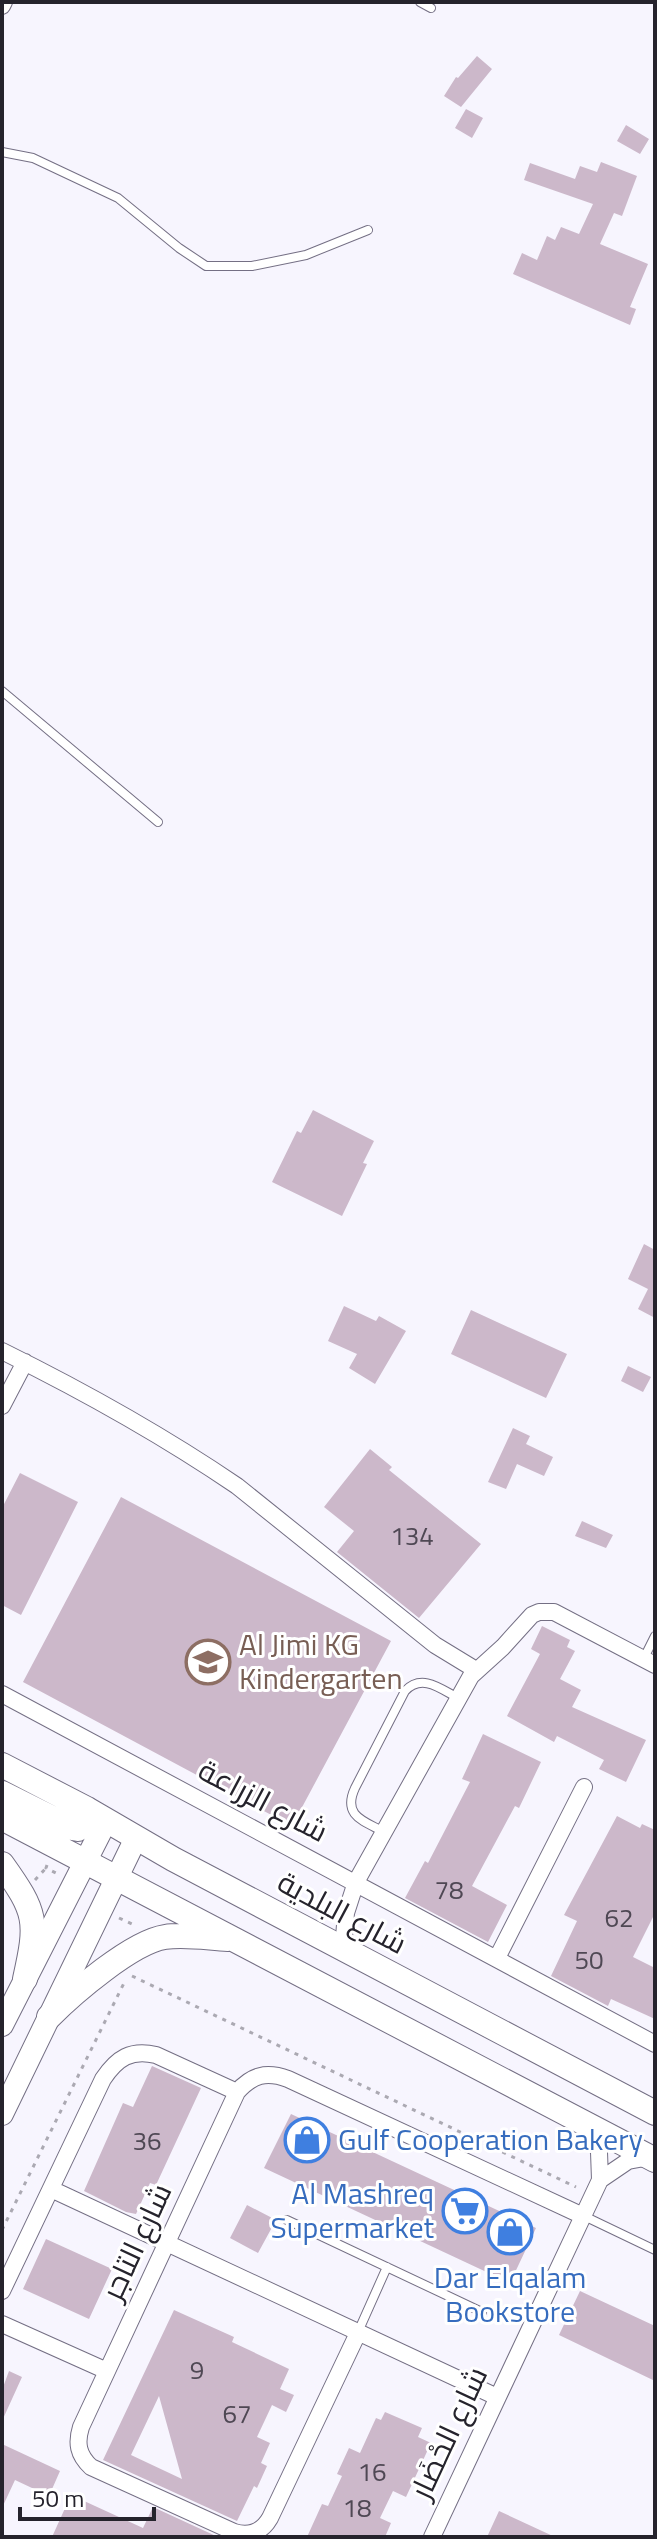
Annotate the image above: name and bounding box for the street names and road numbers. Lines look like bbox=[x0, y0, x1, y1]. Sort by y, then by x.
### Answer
street label: شارع الزراعة bbox=[190, 1747, 337, 1854]
street label: شارع البلدية bbox=[270, 1859, 415, 1965]
street label: شارع التاجر bbox=[88, 2176, 183, 2309]
street label: شارع الحْضَار bbox=[397, 2359, 499, 2508]

